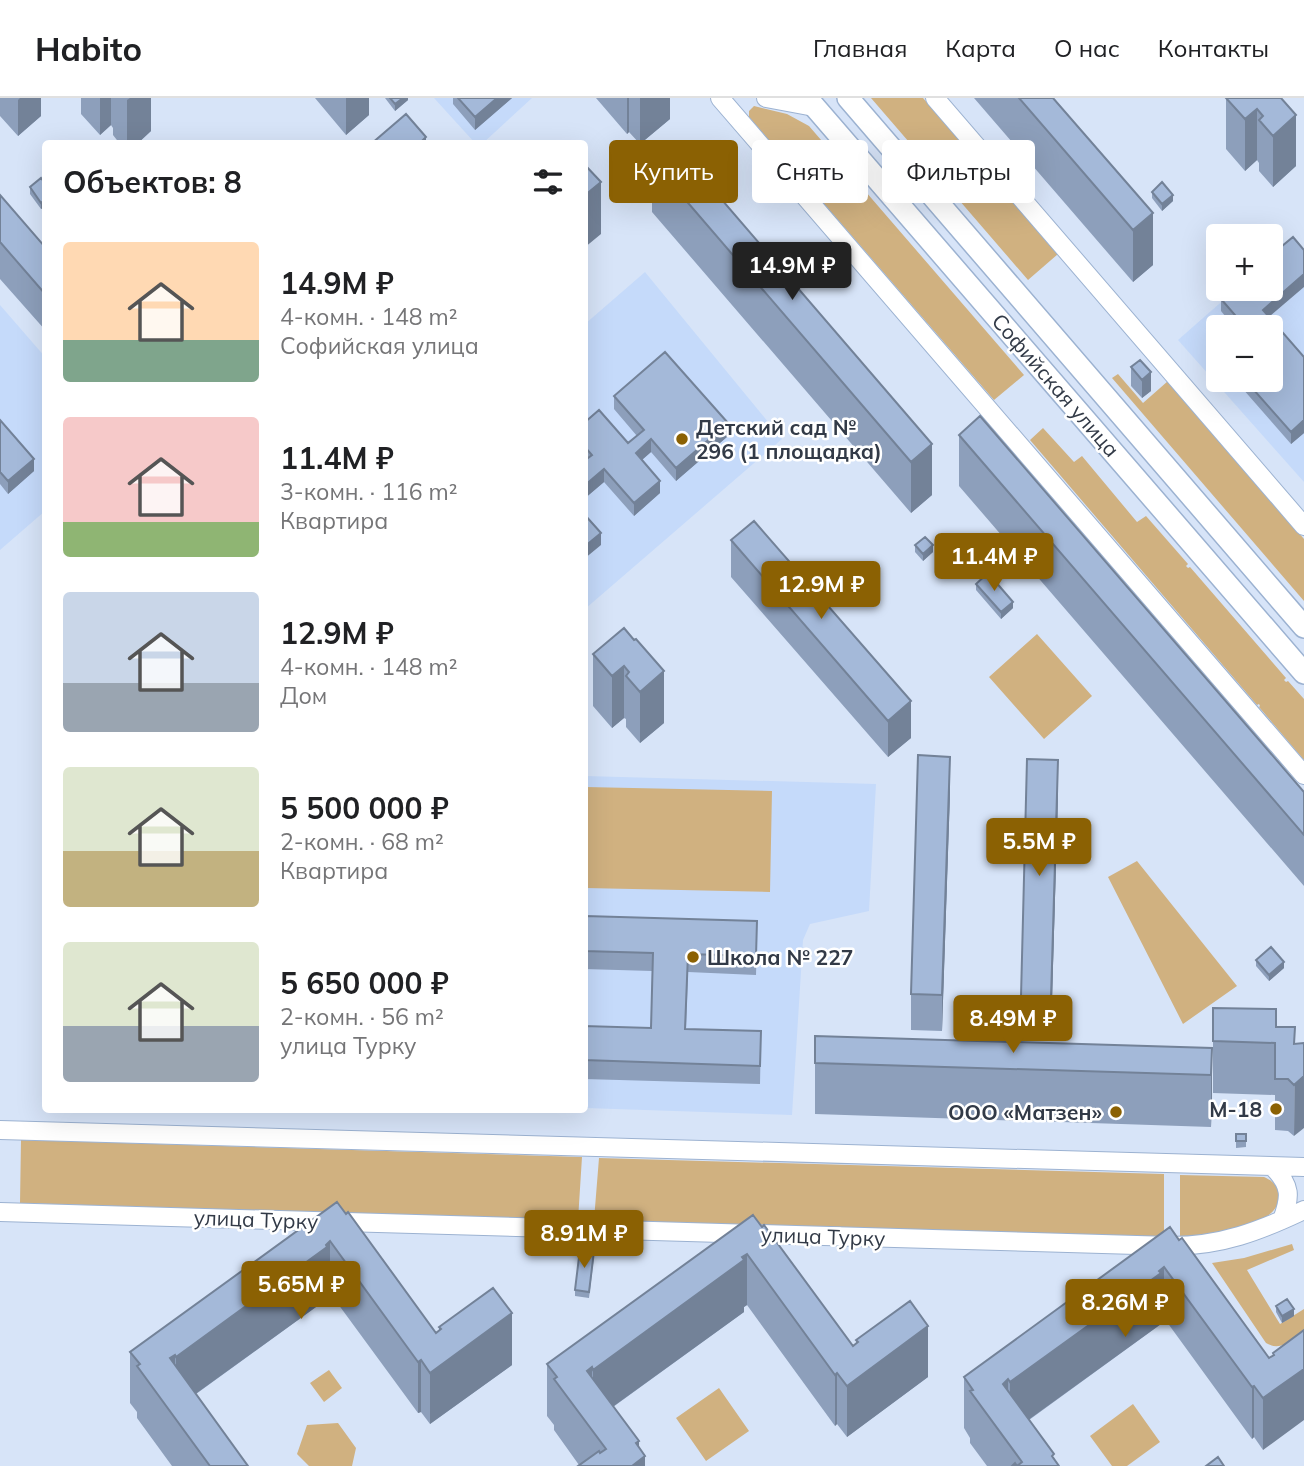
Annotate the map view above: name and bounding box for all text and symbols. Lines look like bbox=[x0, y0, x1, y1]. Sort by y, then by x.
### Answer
text: Habito bbox=[35, 28, 142, 69]
text: Главная bbox=[813, 33, 907, 63]
text: Карта bbox=[945, 33, 1016, 63]
text: О нас bbox=[1054, 33, 1120, 63]
text: Контакты bbox=[1158, 33, 1269, 63]
chip: Купить bbox=[609, 140, 738, 203]
chip: Снять bbox=[752, 140, 868, 203]
chip: Фильтры bbox=[882, 140, 1035, 203]
text: Объектов: 8 bbox=[63, 163, 242, 201]
icon: filters bbox=[529, 163, 567, 201]
map controls bbox=[1206, 224, 1283, 392]
button: + bbox=[1206, 224, 1283, 301]
pin: 14.9M ₽ bbox=[727, 242, 857, 302]
text: 14.9M ₽ bbox=[748, 250, 836, 279]
text: 14.9M ₽ bbox=[280, 264, 394, 302]
icon: home bbox=[119, 270, 203, 354]
text: 4-комн. · 148 m² bbox=[280, 302, 458, 331]
street label: Софийская улица bbox=[987, 308, 1125, 462]
button: − bbox=[1206, 315, 1283, 392]
text: Софийская улица bbox=[280, 331, 479, 360]
place label: Детский сад № 296 (1 площадка) bbox=[696, 414, 882, 464]
marker: Детский сад № 296 (1 площадка) bbox=[674, 431, 690, 447]
text: 11.4M ₽ bbox=[280, 439, 394, 477]
icon: home bbox=[119, 445, 203, 529]
text: 3-комн. · 116 m² bbox=[280, 477, 458, 506]
text: Квартира bbox=[280, 506, 388, 535]
pin: 11.4M ₽ bbox=[929, 533, 1059, 593]
text: 11.4M ₽ bbox=[950, 541, 1038, 570]
pin: 12.9M ₽ bbox=[756, 561, 886, 621]
text: 12.9M ₽ bbox=[777, 569, 865, 598]
text: 12.9M ₽ bbox=[280, 614, 394, 652]
icon: home bbox=[119, 620, 203, 704]
text: 4-комн. · 148 m² bbox=[280, 652, 458, 681]
text: Дом bbox=[280, 681, 327, 710]
text: 5 500 000 ₽ bbox=[280, 789, 449, 827]
icon: home bbox=[119, 795, 203, 879]
pin: 5.5M ₽ bbox=[982, 818, 1096, 878]
text: 5.5M ₽ bbox=[1002, 826, 1076, 855]
text: 2-комн. · 68 m² bbox=[280, 827, 444, 856]
text: Квартира bbox=[280, 856, 388, 885]
place label: Школа № 227 bbox=[707, 944, 853, 970]
marker: Школа № 227 bbox=[685, 949, 701, 965]
text: 5 650 000 ₽ bbox=[280, 964, 449, 1002]
icon: home bbox=[119, 970, 203, 1054]
pin: 8.49M ₽ bbox=[948, 996, 1078, 1055]
text: 2-комн. · 56 m² bbox=[280, 1002, 444, 1031]
text: 8.49M ₽ bbox=[969, 1003, 1057, 1032]
text: улица Турку bbox=[280, 1031, 417, 1060]
place label: M-18 bbox=[1209, 1096, 1262, 1122]
place label: ООО «Матзен» bbox=[948, 1099, 1102, 1125]
marker: M-18 bbox=[1268, 1101, 1284, 1117]
marker: ООО «Матзен» bbox=[1108, 1104, 1124, 1120]
street label: улица Турку bbox=[193, 1204, 319, 1234]
pin: 8.91M ₽ bbox=[519, 1210, 649, 1270]
text: 8.91M ₽ bbox=[540, 1218, 628, 1247]
street label: улица Турку bbox=[760, 1221, 886, 1251]
pin: 5.65M ₽ bbox=[236, 1262, 366, 1321]
text: 5.65M ₽ bbox=[257, 1269, 345, 1298]
pin: 8.26M ₽ bbox=[1060, 1280, 1190, 1339]
text: 8.26M ₽ bbox=[1081, 1287, 1169, 1316]

